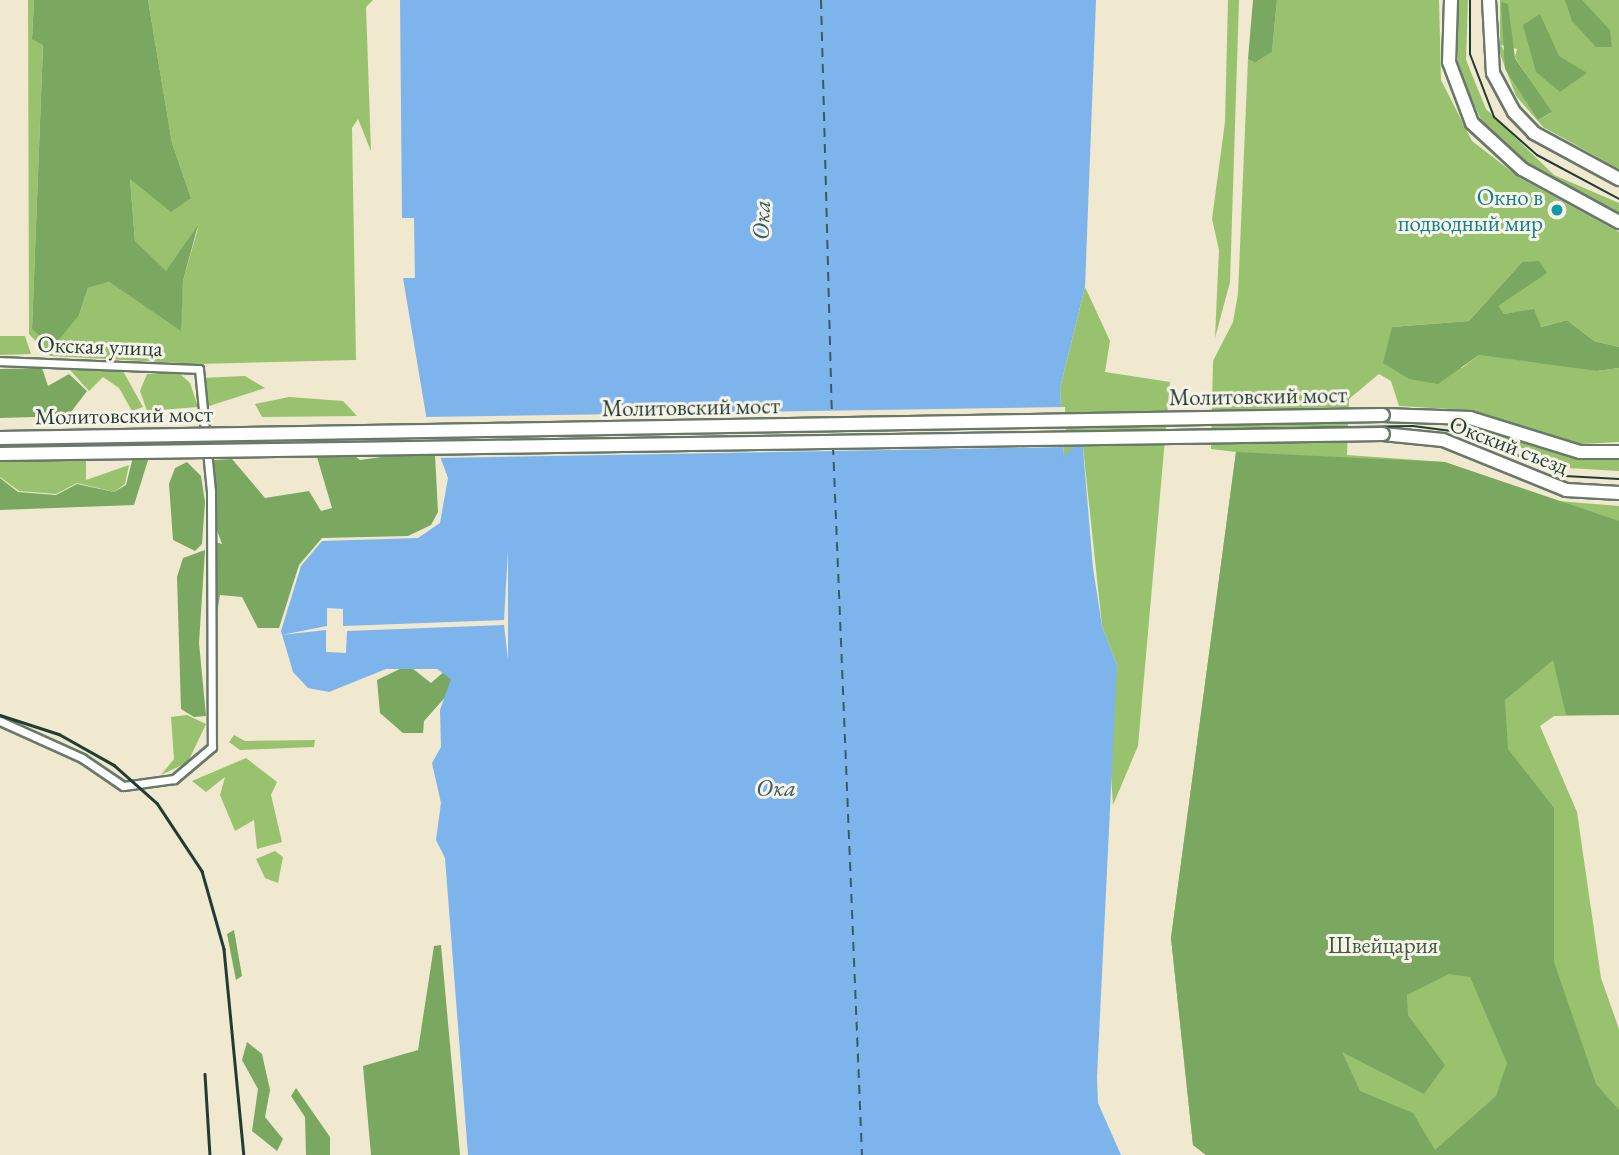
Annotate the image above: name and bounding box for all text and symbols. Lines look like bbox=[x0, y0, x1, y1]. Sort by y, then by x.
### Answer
place label: Окно в подводный мир bbox=[1398, 183, 1543, 237]
water label: Ока bbox=[746, 200, 776, 240]
marker: Окно в подводный мир bbox=[1549, 202, 1565, 218]
street label: Окская улица bbox=[37, 330, 163, 362]
street label: Молитовский мост bbox=[1169, 381, 1347, 411]
street label: Молитовский мост bbox=[602, 392, 780, 422]
street label: Молитовский мост bbox=[35, 400, 213, 430]
street label: Окский съезд bbox=[1446, 410, 1572, 480]
water label: Ока bbox=[756, 774, 796, 802]
park label: Швейцария bbox=[1328, 931, 1438, 959]

